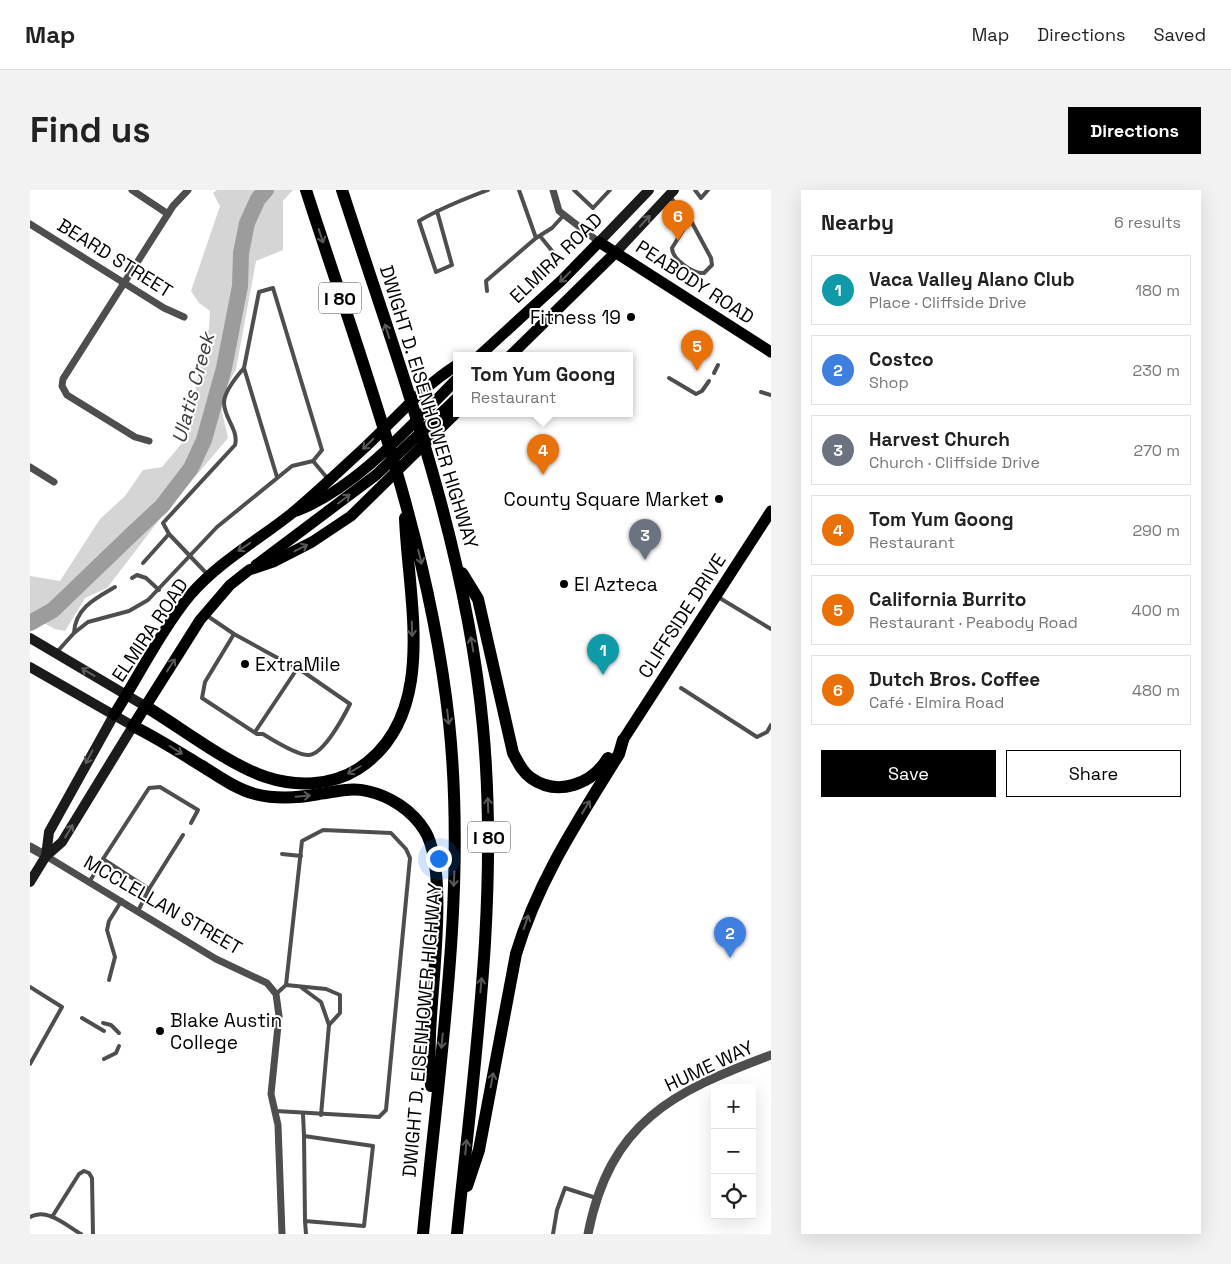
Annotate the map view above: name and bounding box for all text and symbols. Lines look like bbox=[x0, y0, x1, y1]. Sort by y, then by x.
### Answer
text: Map bbox=[25, 19, 75, 50]
text: Map bbox=[972, 23, 1009, 46]
text: Directions bbox=[1037, 23, 1126, 46]
text: Saved bbox=[1154, 23, 1206, 46]
button: Directions bbox=[1068, 107, 1201, 154]
text: Find us bbox=[30, 108, 151, 152]
pin: 6 bbox=[662, 200, 694, 241]
street label: ELMIRA ROAD bbox=[504, 207, 608, 309]
text: Nearby bbox=[821, 209, 894, 236]
text: 6 results bbox=[1114, 212, 1181, 233]
street label: BEARD STREET bbox=[53, 213, 177, 303]
one-way arrow bbox=[639, 214, 651, 227]
one-way arrow bbox=[317, 228, 326, 244]
street label: PEABODY ROAD bbox=[631, 234, 759, 330]
street label: DWIGHT D. EISENHOWER HIGHWAY bbox=[374, 262, 484, 552]
text: Vaca Valley Alano Club bbox=[869, 267, 1075, 292]
one-way arrow bbox=[559, 271, 571, 283]
text: 1 bbox=[834, 280, 842, 301]
text: 180 m bbox=[1135, 280, 1180, 301]
road number: I 80 bbox=[319, 282, 361, 314]
text: Place · Cliffside Drive bbox=[869, 292, 1027, 313]
place label: Fitness 19 bbox=[530, 305, 621, 330]
marker: Fitness 19 bbox=[625, 311, 637, 323]
one-way arrow bbox=[382, 324, 392, 340]
water label: Ulatis Creek bbox=[166, 328, 221, 446]
pin: 5 bbox=[681, 330, 713, 371]
text: Costco bbox=[869, 347, 934, 372]
popup bbox=[453, 352, 633, 417]
text: 2 bbox=[833, 360, 843, 381]
text: 230 m bbox=[1133, 360, 1180, 381]
text: Tom Yum Goong bbox=[471, 362, 615, 387]
text: Shop bbox=[869, 372, 909, 393]
text: Restaurant bbox=[471, 387, 556, 408]
text: Harvest Church bbox=[869, 427, 1010, 452]
pin: 4 bbox=[527, 434, 559, 475]
one-way arrow bbox=[362, 438, 375, 450]
text: 3 bbox=[833, 440, 843, 461]
text: 270 m bbox=[1133, 440, 1180, 461]
text: Church · Cliffside Drive bbox=[869, 452, 1040, 473]
place label: County Square Market bbox=[504, 487, 709, 512]
marker: County Square Market bbox=[713, 493, 725, 505]
one-way arrow bbox=[337, 494, 350, 505]
text: Tom Yum Goong bbox=[869, 507, 1014, 532]
pin: 3 bbox=[629, 519, 661, 560]
text: 4 bbox=[833, 520, 843, 541]
text: 290 m bbox=[1132, 520, 1180, 541]
text: Restaurant bbox=[869, 532, 955, 553]
one-way arrow bbox=[237, 543, 251, 553]
one-way arrow bbox=[293, 543, 308, 553]
one-way arrow bbox=[416, 549, 425, 565]
street label: CLIFFSIDE DRIVE bbox=[632, 549, 732, 683]
place label: El Azteca bbox=[574, 572, 658, 597]
street label: ELMIRA ROAD bbox=[106, 573, 194, 687]
marker: El Azteca bbox=[558, 578, 570, 590]
text: California Burrito bbox=[869, 587, 1026, 612]
text: 5 bbox=[833, 600, 843, 621]
text: 400 m bbox=[1132, 600, 1180, 621]
text: Restaurant · Peabody Road bbox=[869, 612, 1078, 633]
one-way arrow bbox=[408, 621, 417, 637]
pin: 1 bbox=[587, 634, 619, 675]
one-way arrow bbox=[467, 636, 477, 652]
place label: ExtraMile bbox=[255, 652, 340, 677]
one-way arrow bbox=[167, 658, 177, 672]
marker: ExtraMile bbox=[239, 658, 251, 670]
one-way arrow bbox=[82, 667, 96, 677]
text: Dutch Bros. Coffee bbox=[869, 667, 1040, 692]
text: 6 bbox=[833, 680, 843, 701]
text: 480 m bbox=[1132, 680, 1180, 701]
text: Café · Elmira Road bbox=[869, 692, 1004, 713]
one-way arrow bbox=[443, 709, 453, 725]
one-way arrow bbox=[168, 745, 182, 755]
one-way arrow bbox=[84, 750, 94, 765]
button: Save bbox=[821, 750, 996, 797]
button: Share bbox=[1006, 750, 1181, 797]
one-way arrow bbox=[348, 766, 362, 776]
one-way arrow bbox=[294, 791, 310, 801]
one-way arrow bbox=[483, 797, 493, 814]
one-way arrow bbox=[581, 801, 591, 815]
road number: I 80 bbox=[468, 822, 510, 852]
one-way arrow bbox=[65, 824, 75, 838]
your location bbox=[426, 846, 452, 872]
street label: MCCLELLAN STREET bbox=[79, 849, 247, 961]
one-way arrow bbox=[449, 871, 459, 887]
street label: DWIGHT D. EISENHOWER HIGHWAY bbox=[397, 881, 447, 1178]
one-way arrow bbox=[522, 915, 531, 930]
pin: 2 bbox=[714, 917, 746, 958]
one-way arrow bbox=[477, 977, 486, 993]
place label: Blake Austin College bbox=[170, 1008, 282, 1055]
marker: Blake Austin College bbox=[154, 1025, 166, 1037]
one-way arrow bbox=[437, 1033, 447, 1049]
street label: HUME WAY bbox=[661, 1034, 758, 1097]
one-way arrow bbox=[487, 1073, 497, 1089]
map controls bbox=[711, 1084, 756, 1219]
button: + bbox=[711, 1084, 756, 1129]
button: − bbox=[711, 1129, 756, 1174]
one-way arrow bbox=[461, 1139, 470, 1155]
button: locate bbox=[711, 1174, 756, 1219]

